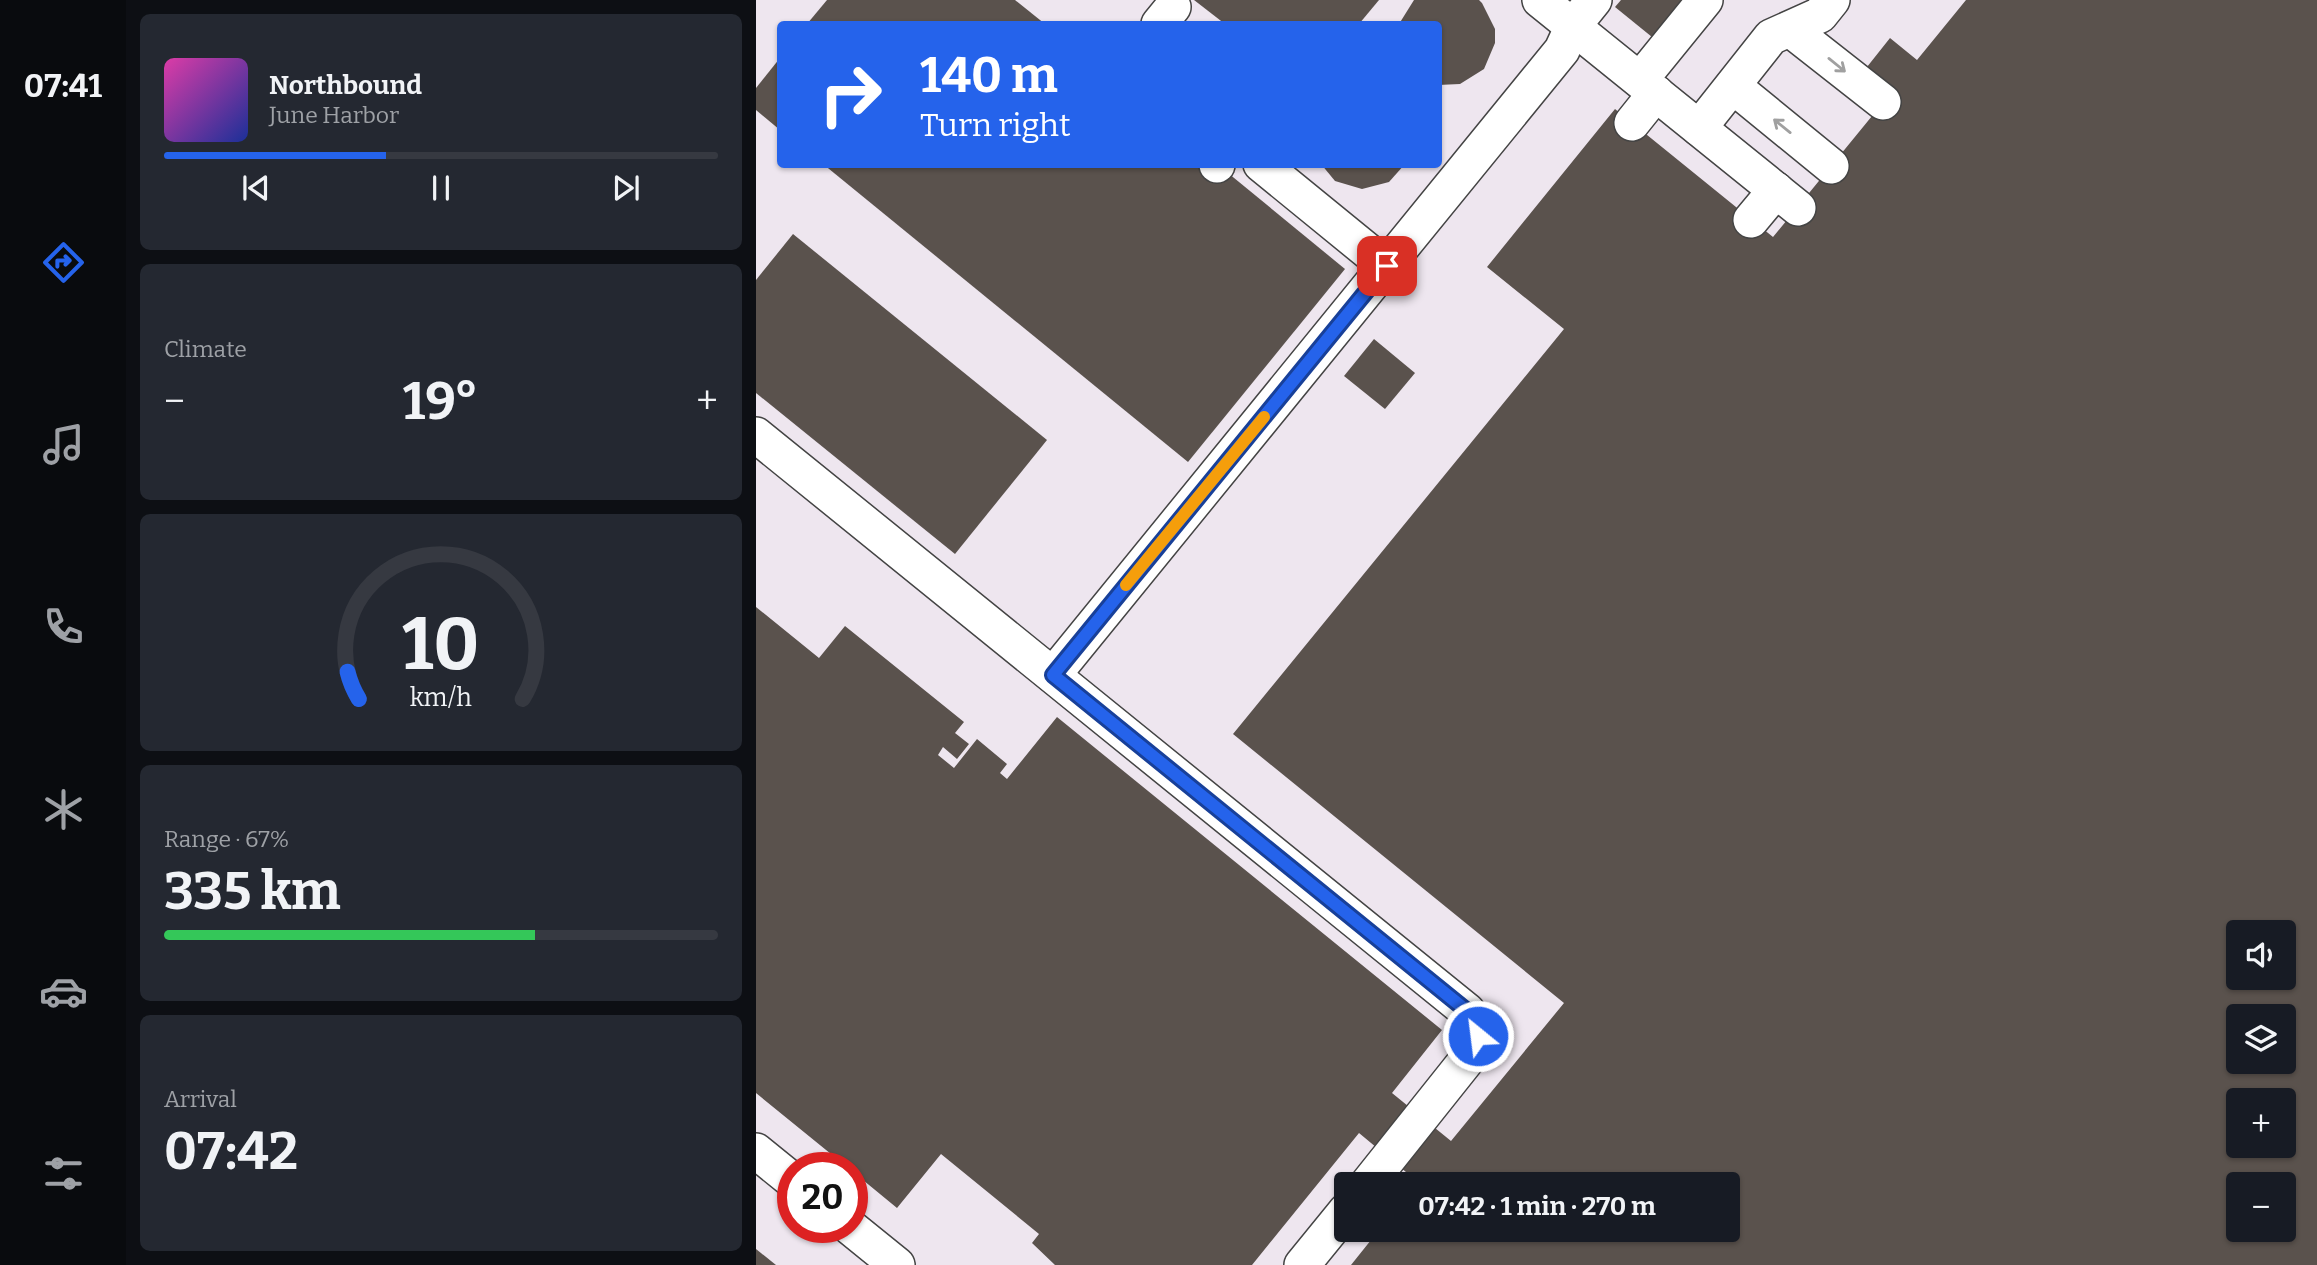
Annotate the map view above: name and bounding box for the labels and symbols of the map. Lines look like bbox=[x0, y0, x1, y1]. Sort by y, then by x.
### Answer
one-way arrow bbox=[1827, 58, 1845, 73]
one-way arrow bbox=[1774, 118, 1792, 134]
pin bbox=[1357, 236, 1417, 296]
position arrow bbox=[1441, 999, 1515, 1073]
speed limit sign: 20 bbox=[777, 1152, 868, 1243]

